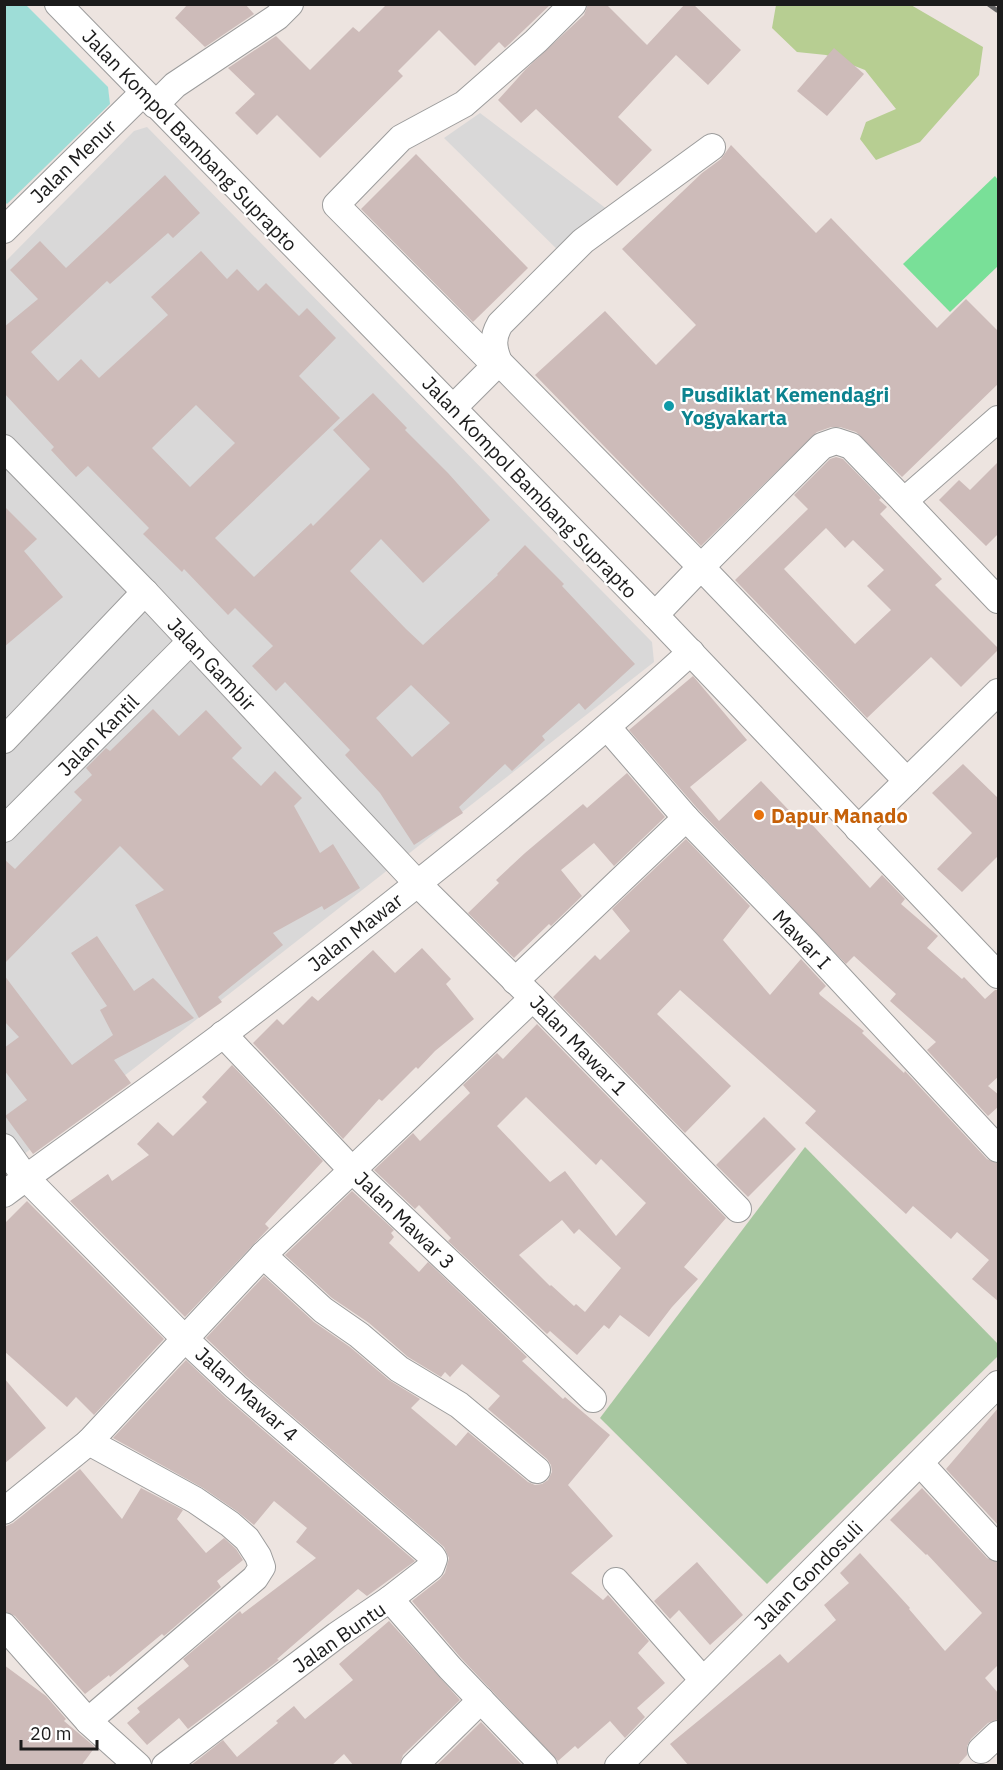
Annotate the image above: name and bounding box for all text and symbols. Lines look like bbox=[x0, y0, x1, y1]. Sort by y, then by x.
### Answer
street label: Jalan Kompol Bambang Suprapto bbox=[76, 23, 304, 257]
street label: Jalan Menur bbox=[24, 113, 122, 209]
street label: Jalan Kompol Bambang Suprapto bbox=[416, 370, 644, 604]
place label: Pusdiklat Kemendagri Yogyakarta bbox=[681, 381, 889, 431]
marker: Pusdiklat Kemendagri Yogyakarta bbox=[662, 399, 676, 413]
street label: Jalan Gambir bbox=[162, 611, 262, 717]
street label: Jalan Kantil bbox=[51, 688, 145, 782]
place label: Dapur Manado bbox=[771, 802, 908, 829]
marker: Dapur Manado bbox=[752, 808, 766, 822]
street label: Jalan Mawar bbox=[302, 887, 408, 977]
street label: Mawar I bbox=[767, 903, 837, 975]
street label: Jalan Mawar 1 bbox=[524, 989, 634, 1101]
street label: Jalan Mawar 3 bbox=[349, 1165, 461, 1275]
street label: Jalan Mawar 4 bbox=[190, 1341, 304, 1447]
street label: Jalan Gondosuli bbox=[748, 1515, 868, 1635]
street label: Jalan Buntu bbox=[287, 1595, 391, 1679]
scale bar bbox=[21, 1713, 98, 1751]
text: 20 m bbox=[30, 1722, 72, 1745]

